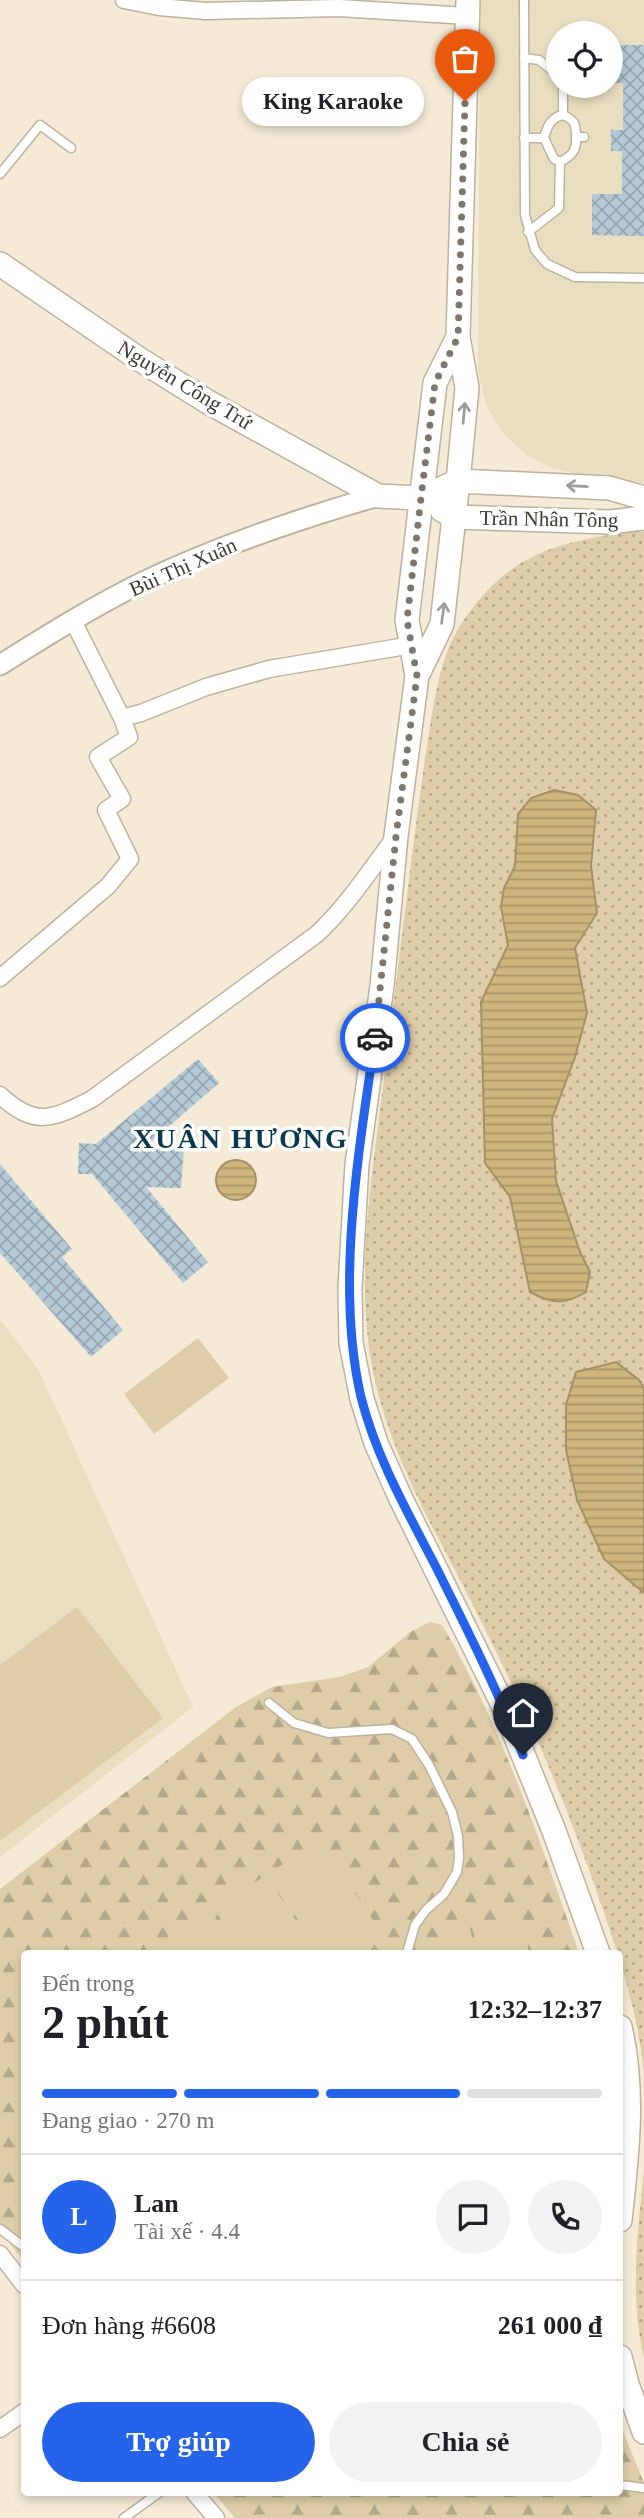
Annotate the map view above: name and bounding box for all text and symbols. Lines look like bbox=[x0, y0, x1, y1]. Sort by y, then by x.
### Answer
map controls bbox=[546, 21, 623, 98]
button: locate bbox=[546, 21, 623, 98]
pin bbox=[435, 29, 495, 101]
icon: bag bbox=[446, 40, 484, 78]
callout: King Karaoke bbox=[241, 76, 423, 126]
text: King Karaoke bbox=[263, 89, 403, 114]
street label: Nguyễn Công Trứ bbox=[113, 335, 257, 435]
one-way arrow bbox=[458, 402, 471, 425]
one-way arrow bbox=[566, 480, 589, 493]
street label: Trần Nhân Tông bbox=[479, 506, 619, 532]
street label: Bùi Thị Xuân bbox=[126, 532, 241, 601]
one-way arrow bbox=[436, 602, 449, 625]
courier bbox=[340, 1003, 410, 1073]
icon: car bbox=[356, 1019, 394, 1057]
district label: XUÂN HƯƠNG bbox=[133, 1123, 349, 1154]
pin bbox=[493, 1683, 553, 1755]
icon: home bbox=[504, 1694, 542, 1732]
text: Đến trong bbox=[42, 1971, 135, 1996]
text: 12:32–12:37 bbox=[468, 1995, 602, 2024]
text: 2 phút bbox=[42, 1997, 169, 2048]
text: Đang giao · 270 m bbox=[42, 2108, 214, 2133]
button: chat bbox=[436, 2180, 510, 2254]
button: phone bbox=[528, 2180, 602, 2254]
text: Lan bbox=[134, 2189, 179, 2218]
text: L bbox=[70, 2202, 88, 2231]
text: Tài xế · 4.4 bbox=[134, 2219, 240, 2244]
text: Đơn hàng #6608 bbox=[42, 2311, 216, 2340]
text: 261 000 ₫ bbox=[498, 2311, 602, 2340]
button: Trợ giúp bbox=[42, 2402, 315, 2482]
button: Chia sẻ bbox=[329, 2402, 602, 2482]

